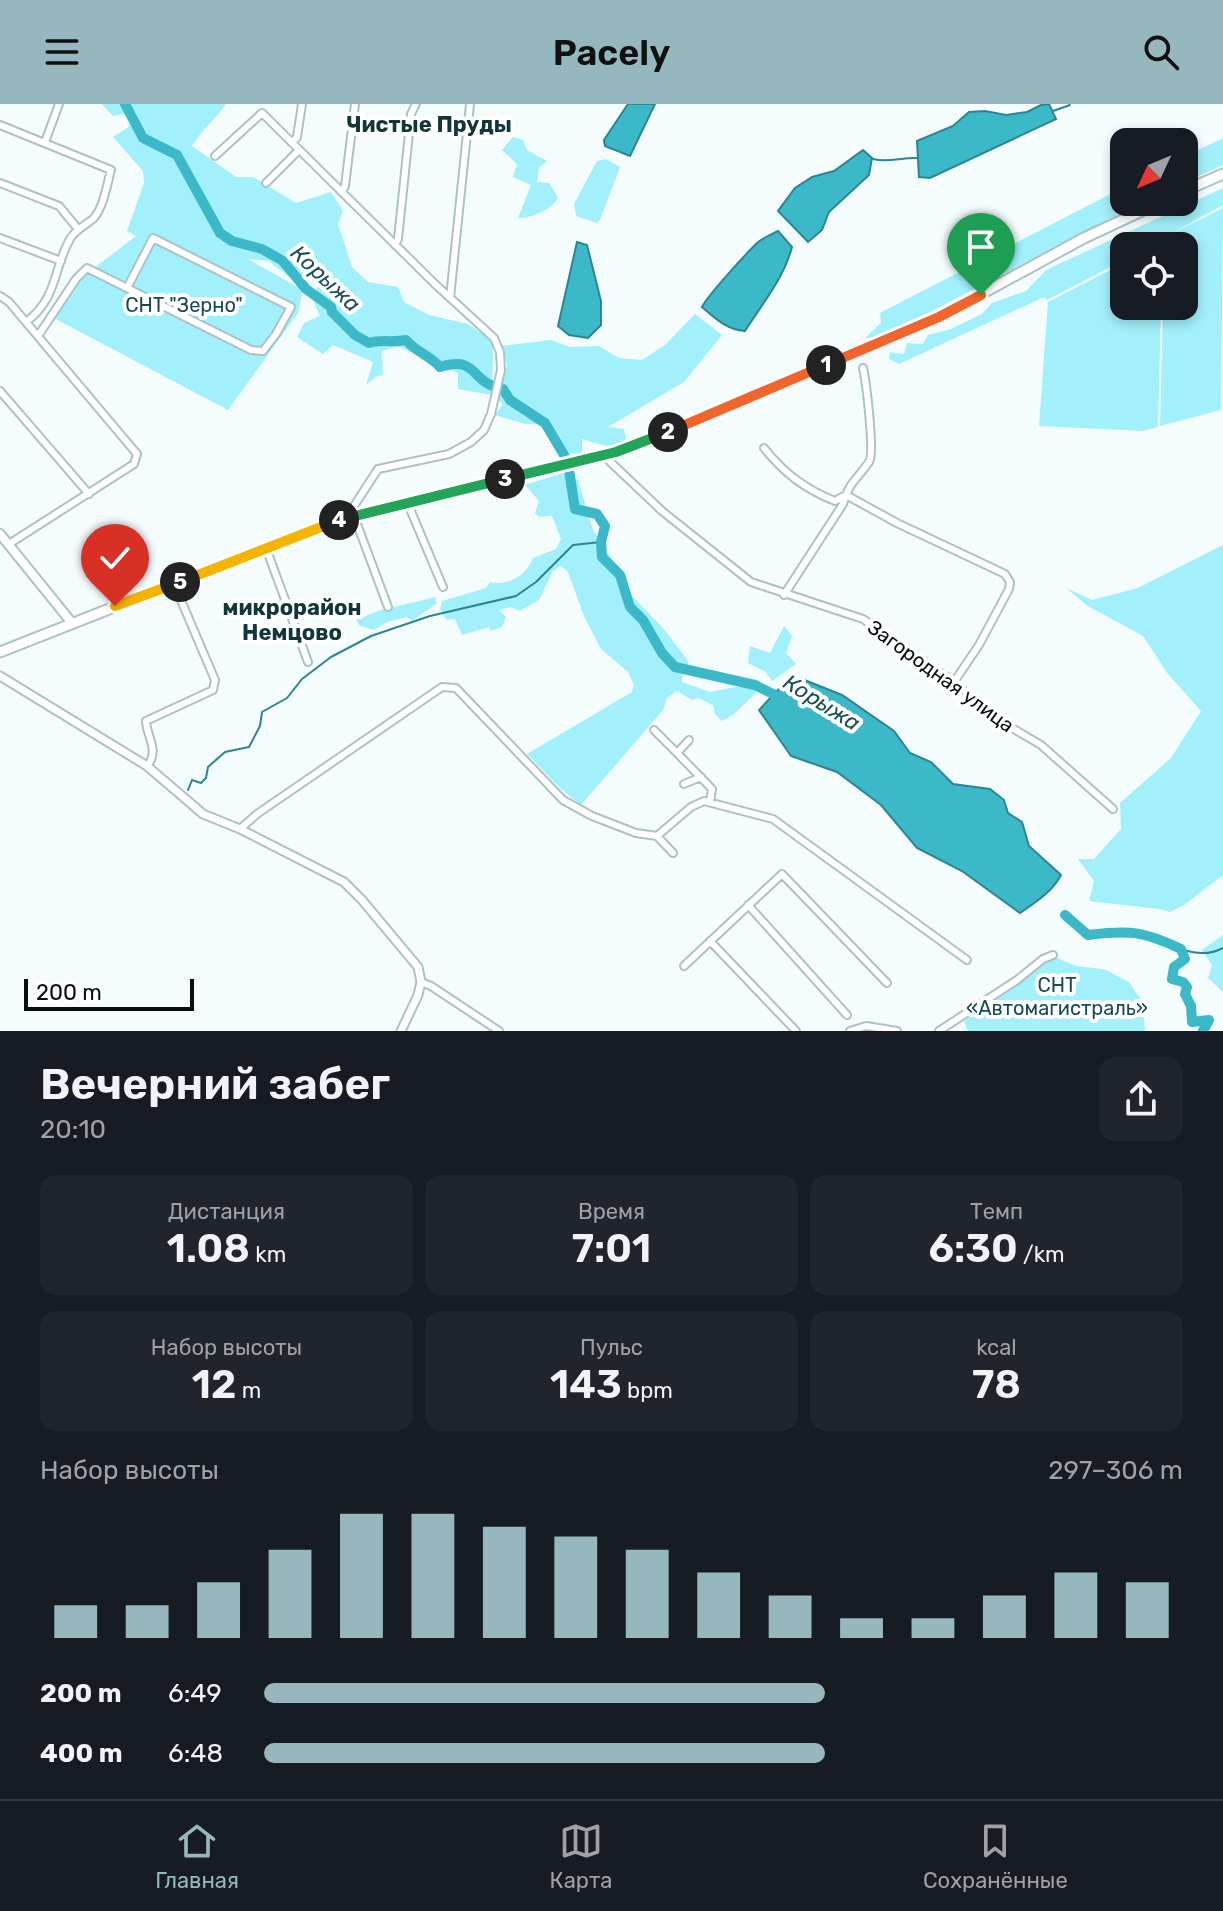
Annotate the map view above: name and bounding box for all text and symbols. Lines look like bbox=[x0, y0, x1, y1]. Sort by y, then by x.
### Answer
icon: menu bbox=[40, 30, 84, 74]
icon: search bbox=[1139, 30, 1183, 74]
text: Pacely bbox=[553, 31, 670, 74]
district label: Чистые Пруды bbox=[346, 111, 512, 138]
north arrow bbox=[1110, 128, 1198, 216]
map controls bbox=[1110, 128, 1198, 320]
pin bbox=[947, 213, 1015, 295]
icon: arrive bbox=[959, 225, 1003, 269]
button: locate bbox=[1110, 232, 1198, 320]
water label: Корыжа bbox=[285, 239, 366, 317]
park label: СНТ "Зерно" bbox=[125, 293, 243, 317]
pin: 1 bbox=[806, 345, 846, 385]
text: 1 bbox=[821, 351, 831, 378]
pin: 2 bbox=[648, 412, 688, 452]
text: 2 bbox=[661, 418, 675, 445]
pin: 3 bbox=[485, 459, 525, 499]
text: 3 bbox=[498, 465, 512, 492]
pin: 4 bbox=[319, 500, 359, 540]
text: 4 bbox=[331, 506, 347, 533]
pin bbox=[81, 524, 149, 606]
icon: check bbox=[93, 536, 137, 580]
pin: 5 bbox=[160, 562, 200, 602]
text: 5 bbox=[173, 568, 187, 595]
district label: микрорайон Немцово bbox=[223, 594, 362, 646]
street label: Загородная улица bbox=[863, 615, 1019, 737]
water label: Корыжа bbox=[778, 668, 865, 737]
park label: СНТ «Автомагистраль» bbox=[966, 973, 1148, 1020]
scale bar bbox=[24, 975, 194, 1011]
text: 200 m bbox=[36, 979, 102, 1006]
button: share bbox=[1099, 1057, 1183, 1141]
text: Вечерний забег bbox=[40, 1058, 390, 1110]
text: 20:10 bbox=[40, 1114, 106, 1145]
text: Дистанция bbox=[168, 1198, 285, 1225]
text: Время bbox=[578, 1198, 645, 1225]
text: Темп bbox=[970, 1198, 1023, 1225]
text: 1.08 bbox=[167, 1225, 250, 1272]
text: 7:01 bbox=[572, 1225, 651, 1272]
text: 6:30 bbox=[928, 1225, 1018, 1272]
text: km bbox=[250, 1241, 286, 1268]
text: /km bbox=[1018, 1241, 1065, 1268]
text: Набор высоты bbox=[151, 1334, 302, 1361]
text: Пульс bbox=[580, 1334, 643, 1361]
text: kcal bbox=[976, 1334, 1017, 1361]
text: 12 bbox=[192, 1361, 236, 1408]
text: 143 bbox=[550, 1361, 622, 1408]
text: 78 bbox=[972, 1361, 1021, 1408]
text: m bbox=[236, 1377, 261, 1404]
text: bpm bbox=[622, 1377, 673, 1404]
text: Набор высоты bbox=[40, 1455, 219, 1486]
text: 297–306 m bbox=[1048, 1455, 1183, 1486]
text: 200 m bbox=[40, 1678, 122, 1709]
text: 6:49 bbox=[168, 1678, 222, 1709]
text: 400 m bbox=[40, 1738, 122, 1769]
text: 6:48 bbox=[168, 1738, 223, 1769]
tab: Главная bbox=[155, 1819, 239, 1894]
tab: Карта bbox=[550, 1819, 612, 1894]
tab: Сохранённые bbox=[923, 1819, 1068, 1894]

